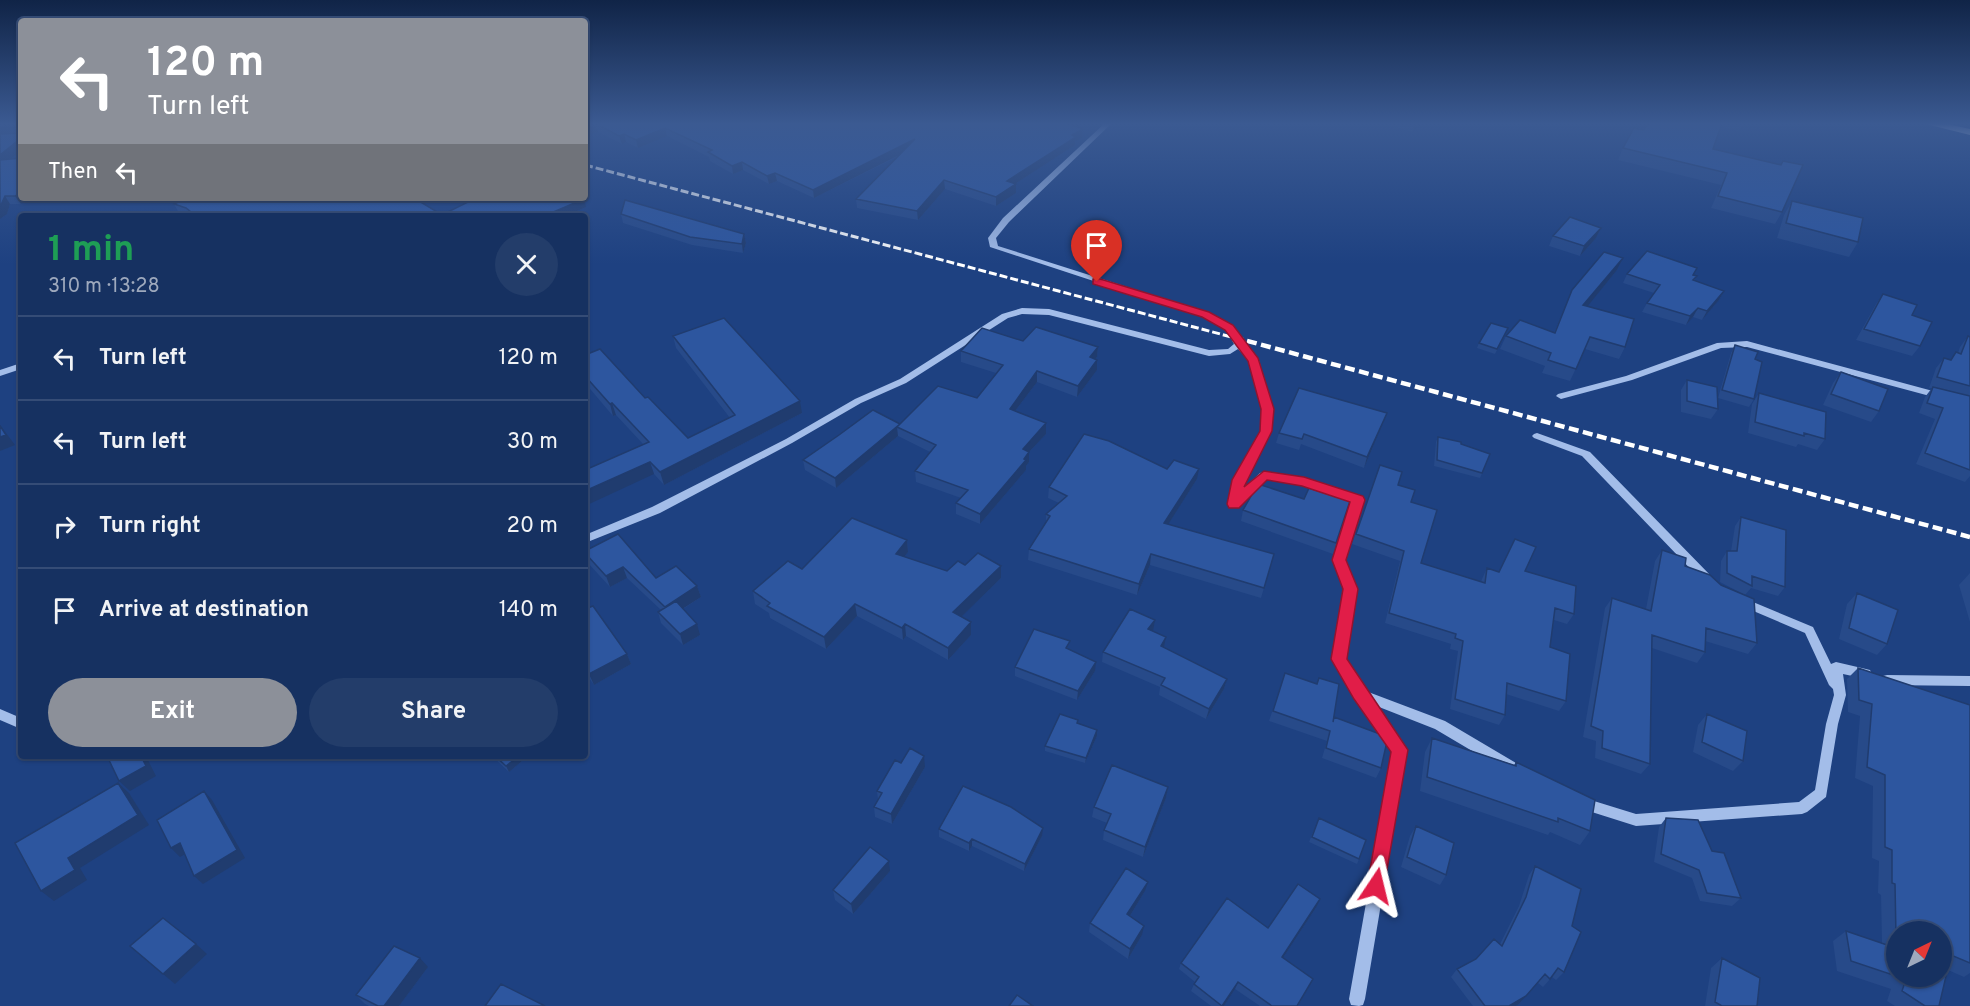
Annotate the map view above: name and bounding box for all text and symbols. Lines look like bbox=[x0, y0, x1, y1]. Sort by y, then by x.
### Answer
text: 120 m bbox=[147, 38, 264, 91]
icon: left bbox=[48, 42, 126, 120]
text: Turn left bbox=[147, 90, 249, 124]
icon: left bbox=[110, 156, 143, 189]
text: Then bbox=[48, 159, 98, 186]
pin bbox=[1071, 220, 1122, 282]
text: 1 min bbox=[48, 228, 134, 274]
icon: arrive bbox=[1080, 229, 1113, 262]
button: close bbox=[495, 233, 558, 296]
text: 310 m · 13:28 bbox=[48, 274, 160, 300]
icon: left bbox=[48, 342, 81, 375]
text: Turn left bbox=[99, 345, 187, 372]
text: 120 m bbox=[498, 345, 558, 372]
icon: left bbox=[48, 426, 81, 459]
text: Turn left bbox=[99, 429, 187, 456]
text: 30 m bbox=[507, 429, 558, 456]
icon: right bbox=[48, 510, 81, 543]
text: Turn right bbox=[99, 513, 201, 540]
text: 20 m bbox=[507, 513, 558, 540]
icon: arrive bbox=[48, 594, 81, 627]
text: Arrive at destination bbox=[99, 597, 309, 624]
text: 140 m bbox=[499, 597, 558, 624]
button: Exit bbox=[48, 678, 297, 747]
button: Share bbox=[309, 678, 558, 747]
position arrow bbox=[1344, 854, 1408, 918]
north arrow bbox=[1886, 921, 1952, 987]
map controls bbox=[1886, 921, 1952, 987]

